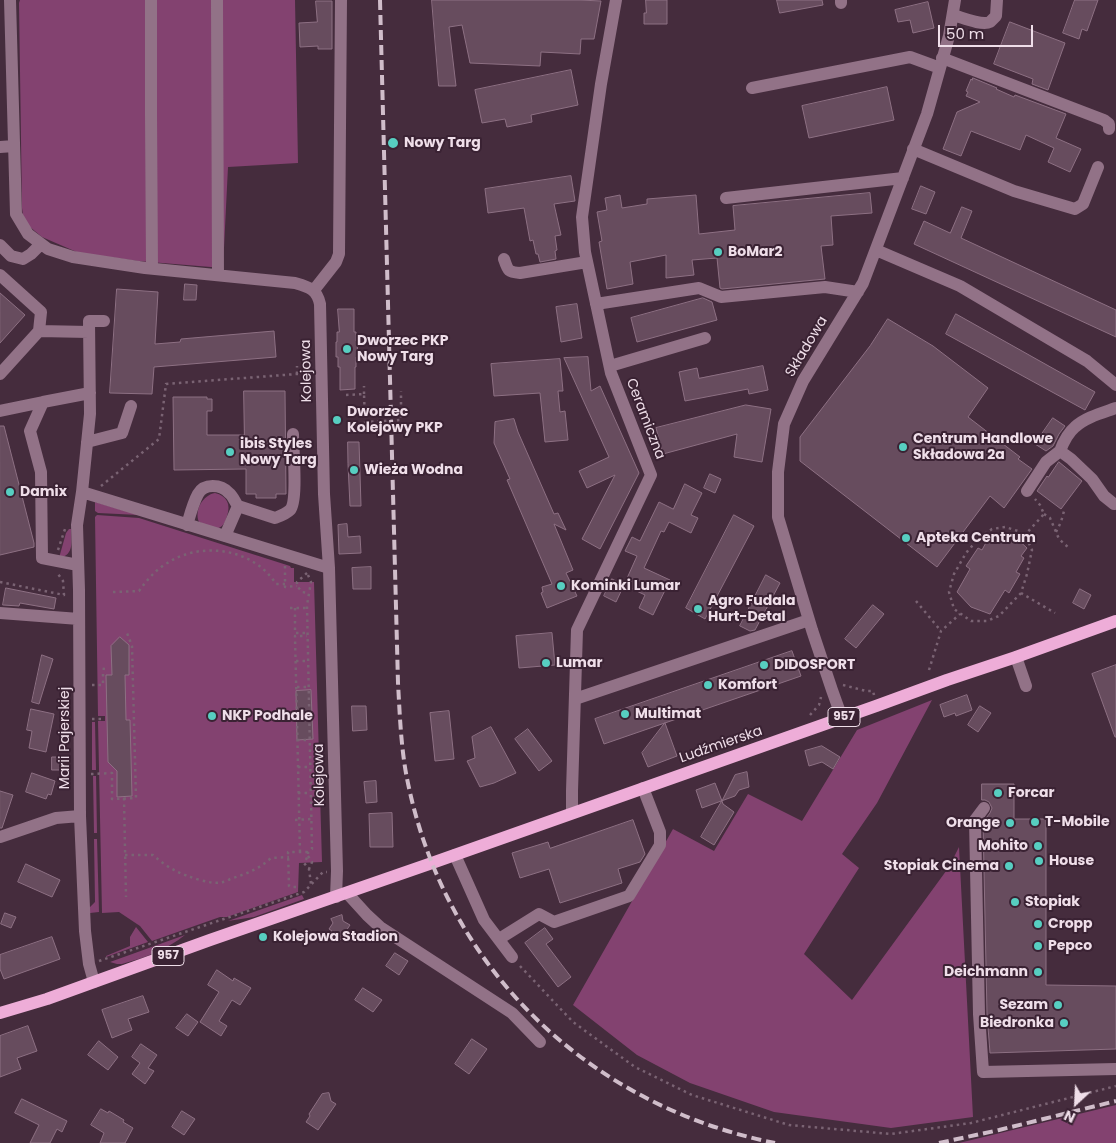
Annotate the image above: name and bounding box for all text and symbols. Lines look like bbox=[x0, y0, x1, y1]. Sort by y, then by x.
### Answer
scale bar bbox=[941, 15, 1036, 47]
text: 50 m bbox=[946, 23, 984, 44]
place label: Nowy Targ bbox=[404, 135, 481, 151]
marker: Nowy Targ bbox=[386, 136, 400, 150]
place label: BoMar2 bbox=[728, 244, 782, 260]
marker: BoMar2 bbox=[712, 246, 724, 258]
street label: Składowa bbox=[782, 314, 832, 380]
place label: Dworzec PKP Nowy Targ bbox=[357, 333, 448, 366]
street label: Kolejowa bbox=[298, 339, 316, 403]
marker: Dworzec PKP Nowy Targ bbox=[341, 343, 353, 355]
street label: Ceramiczna bbox=[622, 376, 668, 462]
place label: Dworzec Kolejowy PKP bbox=[347, 404, 443, 437]
marker: Dworzec Kolejowy PKP bbox=[331, 414, 343, 426]
place label: Centrum Handlowe Składowa 2a bbox=[913, 431, 1053, 464]
place label: ibis Styles Nowy Targ bbox=[240, 436, 317, 468]
marker: Centrum Handlowe Składowa 2a bbox=[897, 441, 909, 453]
marker: ibis Styles Nowy Targ bbox=[224, 446, 236, 458]
place label: Wieża Wodna bbox=[364, 462, 463, 478]
marker: Wieża Wodna bbox=[348, 464, 360, 476]
place label: Damix bbox=[20, 484, 67, 500]
marker: Damix bbox=[4, 486, 16, 498]
place label: Apteka Centrum bbox=[916, 530, 1036, 546]
marker: Apteka Centrum bbox=[900, 532, 912, 544]
place label: Kominki Lumar bbox=[571, 578, 680, 594]
marker: Kominki Lumar bbox=[555, 580, 567, 592]
place label: Agro Fudala Hurt-Detal bbox=[708, 593, 795, 626]
marker: Agro Fudala Hurt-Detal bbox=[692, 603, 704, 615]
place label: Lumar bbox=[556, 655, 602, 671]
marker: Lumar bbox=[540, 657, 552, 669]
place label: DIDOSPORT bbox=[774, 657, 855, 673]
marker: DIDOSPORT bbox=[758, 659, 770, 671]
place label: Komfort bbox=[718, 677, 777, 693]
marker: Komfort bbox=[702, 679, 714, 691]
street label: Marii Pajerskiej bbox=[57, 687, 73, 789]
place label: Multimat bbox=[635, 706, 701, 722]
place label: NKP Podhale bbox=[222, 708, 313, 724]
marker: Multimat bbox=[619, 708, 631, 720]
road number: 957 bbox=[828, 708, 860, 726]
marker: NKP Podhale bbox=[206, 710, 218, 722]
street label: Ludźmierska bbox=[677, 723, 765, 767]
street label: Kolejowa bbox=[311, 743, 329, 807]
place label: Forcar bbox=[1008, 785, 1055, 801]
marker: Forcar bbox=[992, 787, 1004, 799]
place label: T-Mobile bbox=[1045, 814, 1110, 830]
place label: Orange bbox=[946, 815, 1000, 831]
marker: T-Mobile bbox=[1029, 816, 1041, 828]
marker: Orange bbox=[1004, 817, 1016, 829]
place label: Mohito bbox=[978, 838, 1028, 854]
marker: Mohito bbox=[1032, 840, 1044, 852]
place label: House bbox=[1049, 853, 1094, 869]
marker: House bbox=[1033, 855, 1045, 867]
place label: Stopiak Cinema bbox=[884, 858, 999, 874]
marker: Stopiak Cinema bbox=[1003, 860, 1015, 872]
place label: Stopiak bbox=[1025, 894, 1080, 910]
marker: Stopiak bbox=[1009, 896, 1021, 908]
place label: Cropp bbox=[1048, 916, 1093, 932]
marker: Cropp bbox=[1032, 918, 1044, 930]
place label: Kolejowa Stadion bbox=[273, 929, 398, 945]
marker: Kolejowa Stadion bbox=[257, 931, 269, 943]
place label: Pepco bbox=[1048, 938, 1092, 954]
marker: Pepco bbox=[1032, 940, 1044, 952]
road number: 957 bbox=[152, 946, 184, 966]
place label: Deichmann bbox=[944, 964, 1028, 980]
marker: Deichmann bbox=[1032, 966, 1044, 978]
place label: Sezam bbox=[999, 997, 1048, 1013]
marker: Sezam bbox=[1052, 999, 1064, 1011]
place label: Biedronka bbox=[980, 1015, 1054, 1031]
marker: Biedronka bbox=[1058, 1017, 1070, 1029]
north arrow bbox=[1051, 1078, 1101, 1128]
text: N bbox=[1061, 1105, 1079, 1128]

